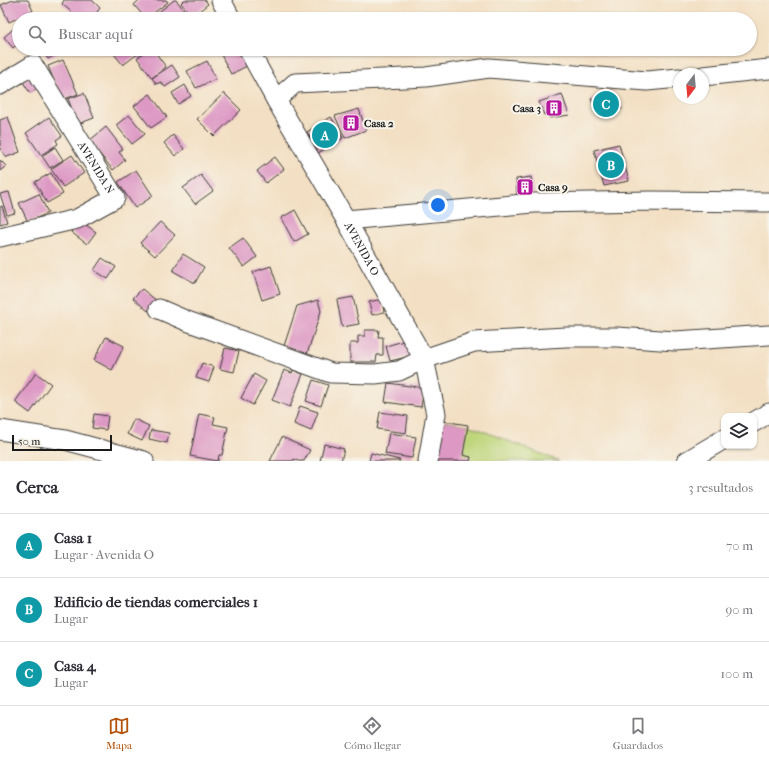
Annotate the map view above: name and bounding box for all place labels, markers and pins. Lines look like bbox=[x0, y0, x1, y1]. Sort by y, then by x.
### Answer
pin: C bbox=[593, 89, 619, 119]
building icon: Casa 3 bbox=[544, 98, 564, 118]
place label: Casa 3 bbox=[512, 102, 541, 115]
building icon: Casa 2 bbox=[341, 113, 361, 133]
place label: Casa 2 bbox=[364, 117, 394, 130]
pin: A bbox=[312, 120, 338, 150]
pin: B bbox=[598, 150, 624, 180]
building icon: Casa 9 bbox=[515, 177, 535, 197]
place label: Casa 9 bbox=[538, 181, 568, 194]

